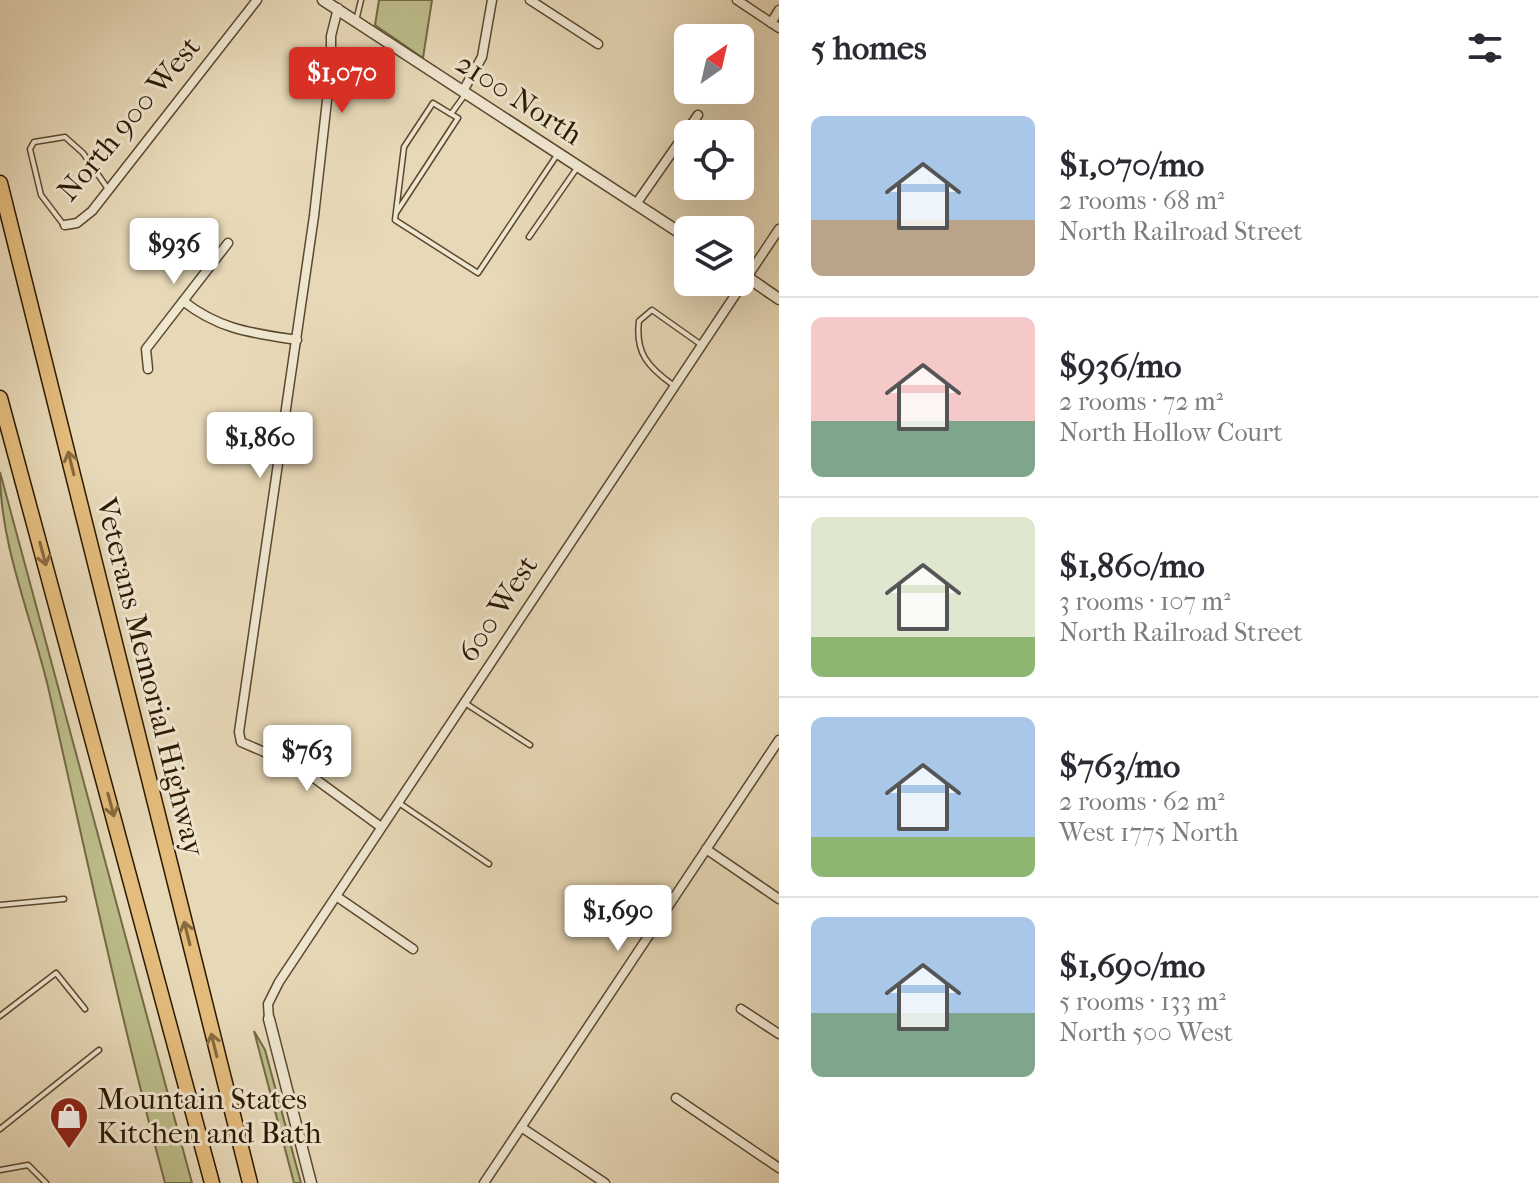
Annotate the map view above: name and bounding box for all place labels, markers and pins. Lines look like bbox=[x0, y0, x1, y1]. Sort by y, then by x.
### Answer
pin: $1,070 bbox=[277, 47, 407, 115]
pin: $936 bbox=[127, 218, 221, 286]
pin: $1,860 bbox=[195, 412, 325, 480]
pin: $763 bbox=[260, 725, 354, 793]
pin: $1,690 bbox=[553, 885, 683, 953]
place label: Mountain States Kitchen and Bath bbox=[97, 1082, 322, 1151]
shop icon: Mountain States Kitchen and Bath bbox=[48, 1095, 90, 1150]

